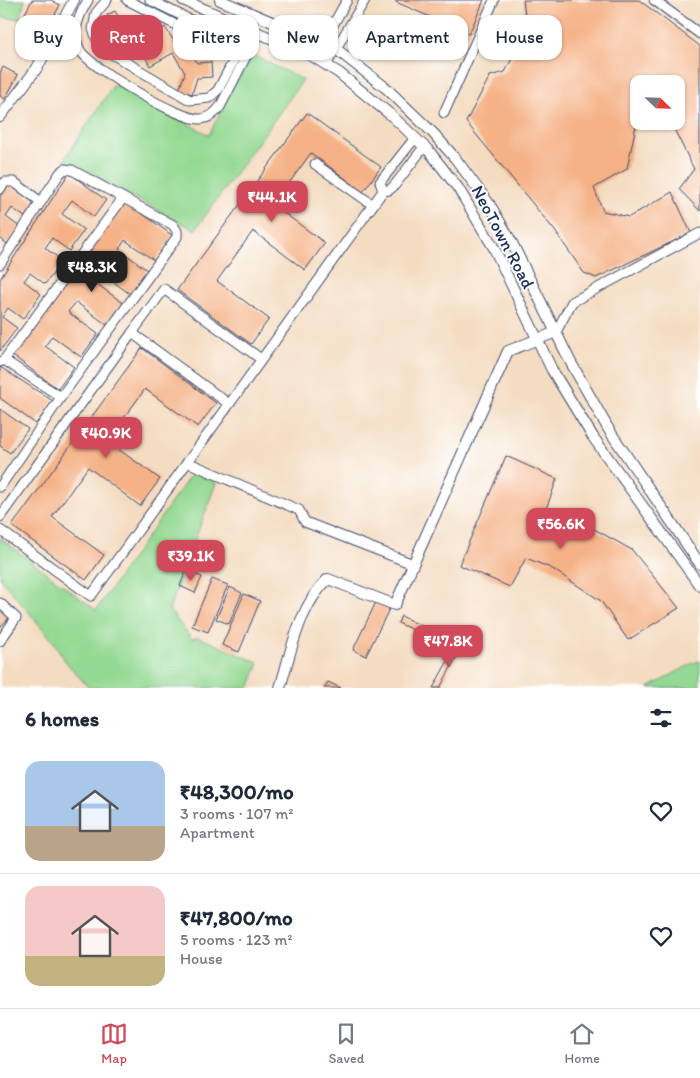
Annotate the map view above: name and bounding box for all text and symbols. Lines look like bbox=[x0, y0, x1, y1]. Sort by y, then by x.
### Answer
chip: Buy bbox=[15, 15, 81, 60]
chip: Rent bbox=[91, 15, 163, 60]
chip: Filters bbox=[173, 15, 259, 60]
chip: New bbox=[269, 15, 338, 60]
chip: Apartment bbox=[348, 15, 468, 60]
chip: House bbox=[478, 15, 562, 60]
north arrow bbox=[630, 75, 685, 130]
map controls bbox=[630, 75, 685, 130]
pin: ₹44.1K bbox=[231, 180, 313, 223]
street label: NeoTown Road bbox=[467, 182, 540, 293]
text: ₹44.1K bbox=[248, 187, 296, 206]
pin: ₹48.3K bbox=[51, 250, 133, 293]
text: ₹48.3K bbox=[67, 257, 117, 276]
pin: ₹40.9K bbox=[65, 416, 147, 459]
text: ₹40.9K bbox=[81, 423, 131, 442]
pin: ₹56.6K bbox=[520, 508, 602, 550]
text: ₹56.6K bbox=[537, 514, 585, 533]
pin: ₹39.1K bbox=[150, 540, 232, 582]
text: ₹39.1K bbox=[168, 546, 214, 565]
pin: ₹47.8K bbox=[407, 624, 489, 667]
text: ₹47.8K bbox=[424, 631, 472, 650]
icon: filters bbox=[647, 704, 675, 732]
text: 6 homes bbox=[25, 706, 99, 731]
text: ₹48,300/mo bbox=[180, 779, 294, 804]
icon: home bbox=[65, 781, 125, 841]
icon: heart bbox=[647, 797, 675, 825]
text: 3 rooms · 107 m² bbox=[180, 804, 293, 823]
text: Apartment bbox=[180, 823, 255, 842]
text: ₹47,800/mo bbox=[180, 905, 293, 930]
icon: home bbox=[65, 906, 125, 966]
icon: heart bbox=[647, 922, 675, 950]
text: 5 rooms · 123 m² bbox=[180, 930, 292, 949]
text: House bbox=[180, 949, 223, 968]
tab: Map bbox=[100, 1020, 128, 1067]
tab: Saved bbox=[328, 1020, 364, 1067]
tab: Home bbox=[565, 1020, 600, 1067]

